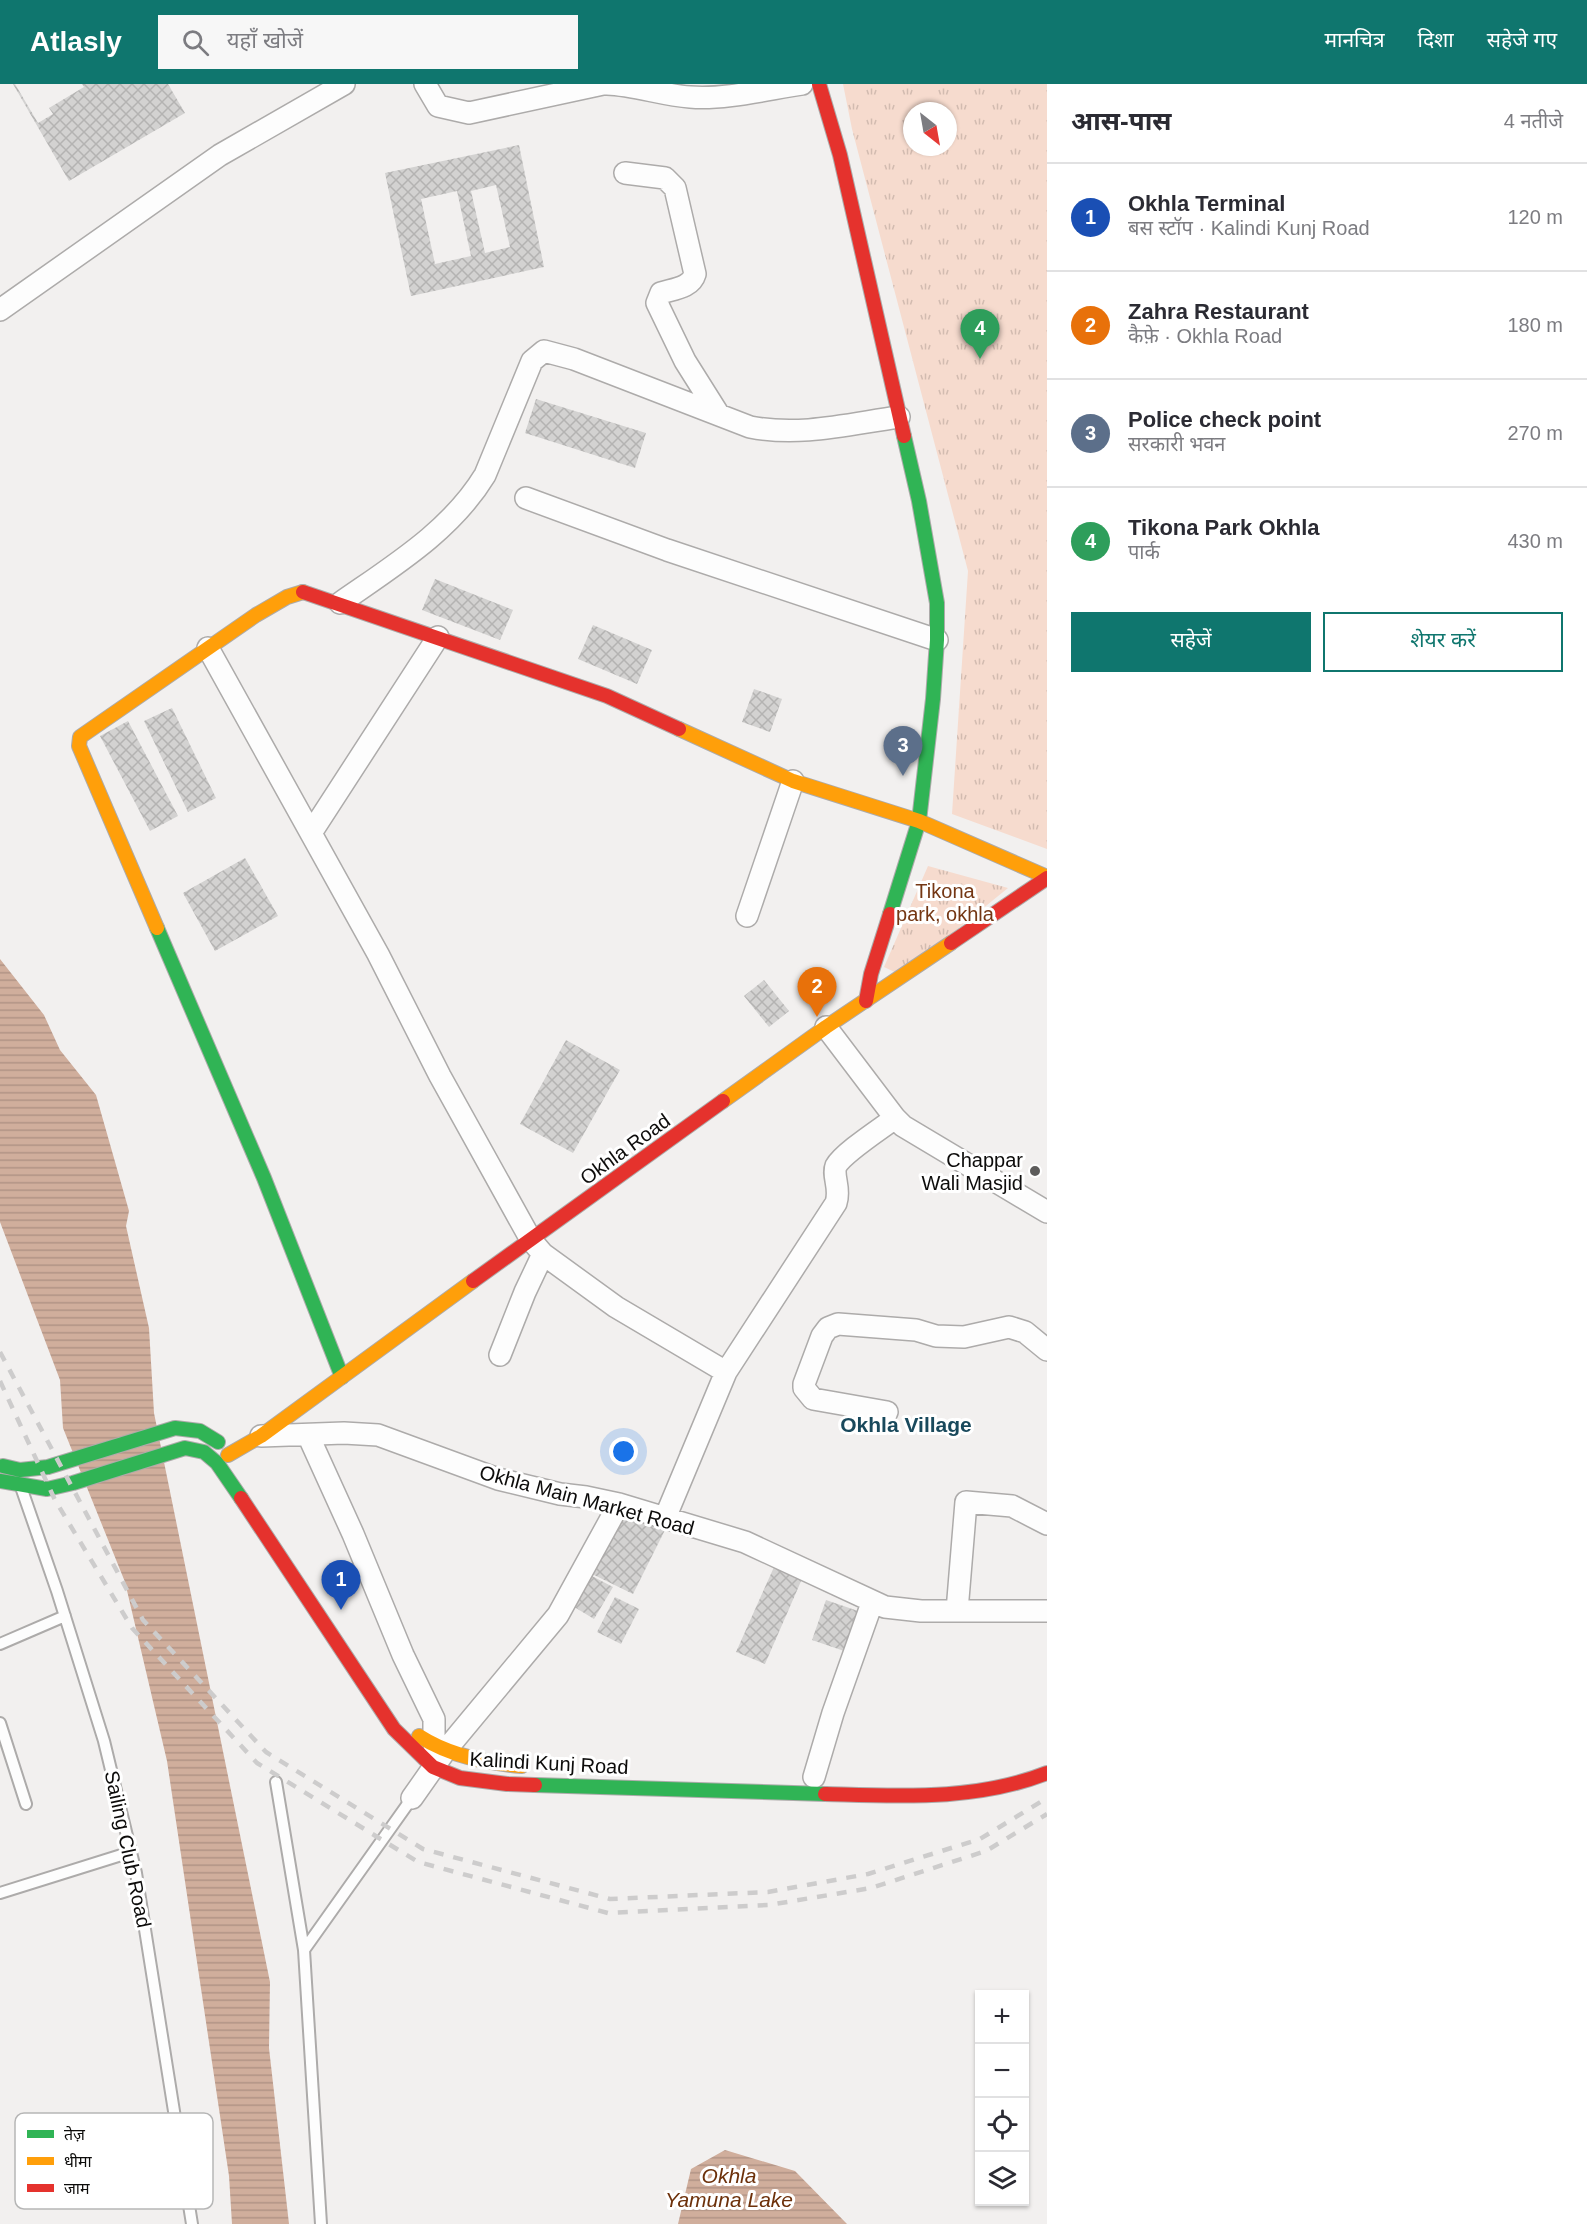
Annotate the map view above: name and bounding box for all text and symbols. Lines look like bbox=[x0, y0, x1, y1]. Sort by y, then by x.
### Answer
search box bbox=[158, 15, 578, 69]
text: Atlasly bbox=[30, 26, 122, 57]
icon: search bbox=[179, 26, 212, 59]
text: यहाँ खोजें bbox=[227, 28, 303, 53]
text: मानचित्र bbox=[1324, 28, 1384, 51]
text: दिशा bbox=[1417, 28, 1454, 51]
text: सहेजे गए bbox=[1487, 28, 1557, 51]
north arrow bbox=[903, 102, 957, 156]
text: आस-पास bbox=[1071, 106, 1171, 136]
text: 4 नतीजे bbox=[1504, 110, 1563, 132]
text: Okhla Terminal bbox=[1128, 191, 1285, 216]
text: 1 bbox=[1085, 206, 1096, 228]
text: 120 m bbox=[1507, 206, 1563, 228]
text: बस स्टॉप · Kalindi Kunj Road bbox=[1128, 217, 1370, 239]
text: Zahra Restaurant bbox=[1128, 299, 1309, 324]
pin: 4 bbox=[960, 310, 1000, 359]
text: 2 bbox=[1085, 314, 1096, 336]
text: 180 m bbox=[1507, 314, 1563, 336]
text: कैफ़े · Okhla Road bbox=[1128, 325, 1282, 347]
text: Police check point bbox=[1128, 407, 1321, 432]
text: 3 bbox=[1085, 422, 1096, 444]
text: 270 m bbox=[1507, 422, 1563, 444]
text: सरकारी भवन bbox=[1128, 433, 1225, 455]
text: Tikona Park Okhla bbox=[1128, 515, 1320, 540]
text: 4 bbox=[1085, 530, 1096, 552]
text: 430 m bbox=[1507, 530, 1563, 552]
text: पार्क bbox=[1128, 541, 1160, 563]
button: सहेजें bbox=[1071, 612, 1311, 672]
button: शेयर करें bbox=[1323, 612, 1563, 672]
pin: 3 bbox=[884, 726, 922, 776]
park label: Tikona park, okhla bbox=[896, 880, 995, 925]
pin: 2 bbox=[798, 968, 836, 1017]
street label: Okhla Road bbox=[576, 1109, 674, 1189]
place label: Chappar Wali Masjid bbox=[922, 1149, 1023, 1194]
marker: Chappar Wali Masjid bbox=[1028, 1164, 1042, 1178]
district label: Okhla Village bbox=[840, 1413, 972, 1436]
your location bbox=[609, 1437, 638, 1466]
street label: Okhla Main Market Road bbox=[477, 1461, 697, 1539]
pin: 1 bbox=[322, 1560, 360, 1610]
street label: Kalindi Kunj Road bbox=[469, 1748, 629, 1778]
street label: Sailing Club Road bbox=[101, 1768, 155, 1930]
map controls bbox=[975, 1990, 1029, 2206]
button: + bbox=[975, 1990, 1029, 2044]
button: − bbox=[975, 2044, 1029, 2098]
button: locate bbox=[975, 2098, 1029, 2152]
legend bbox=[15, 2113, 213, 2209]
text: तेज़ bbox=[64, 2125, 86, 2143]
button: layers bbox=[975, 2152, 1029, 2206]
text: धीमा bbox=[64, 2153, 93, 2170]
water label: Okhla Yamuna Lake bbox=[665, 2164, 793, 2211]
text: जाम bbox=[64, 2180, 90, 2197]

